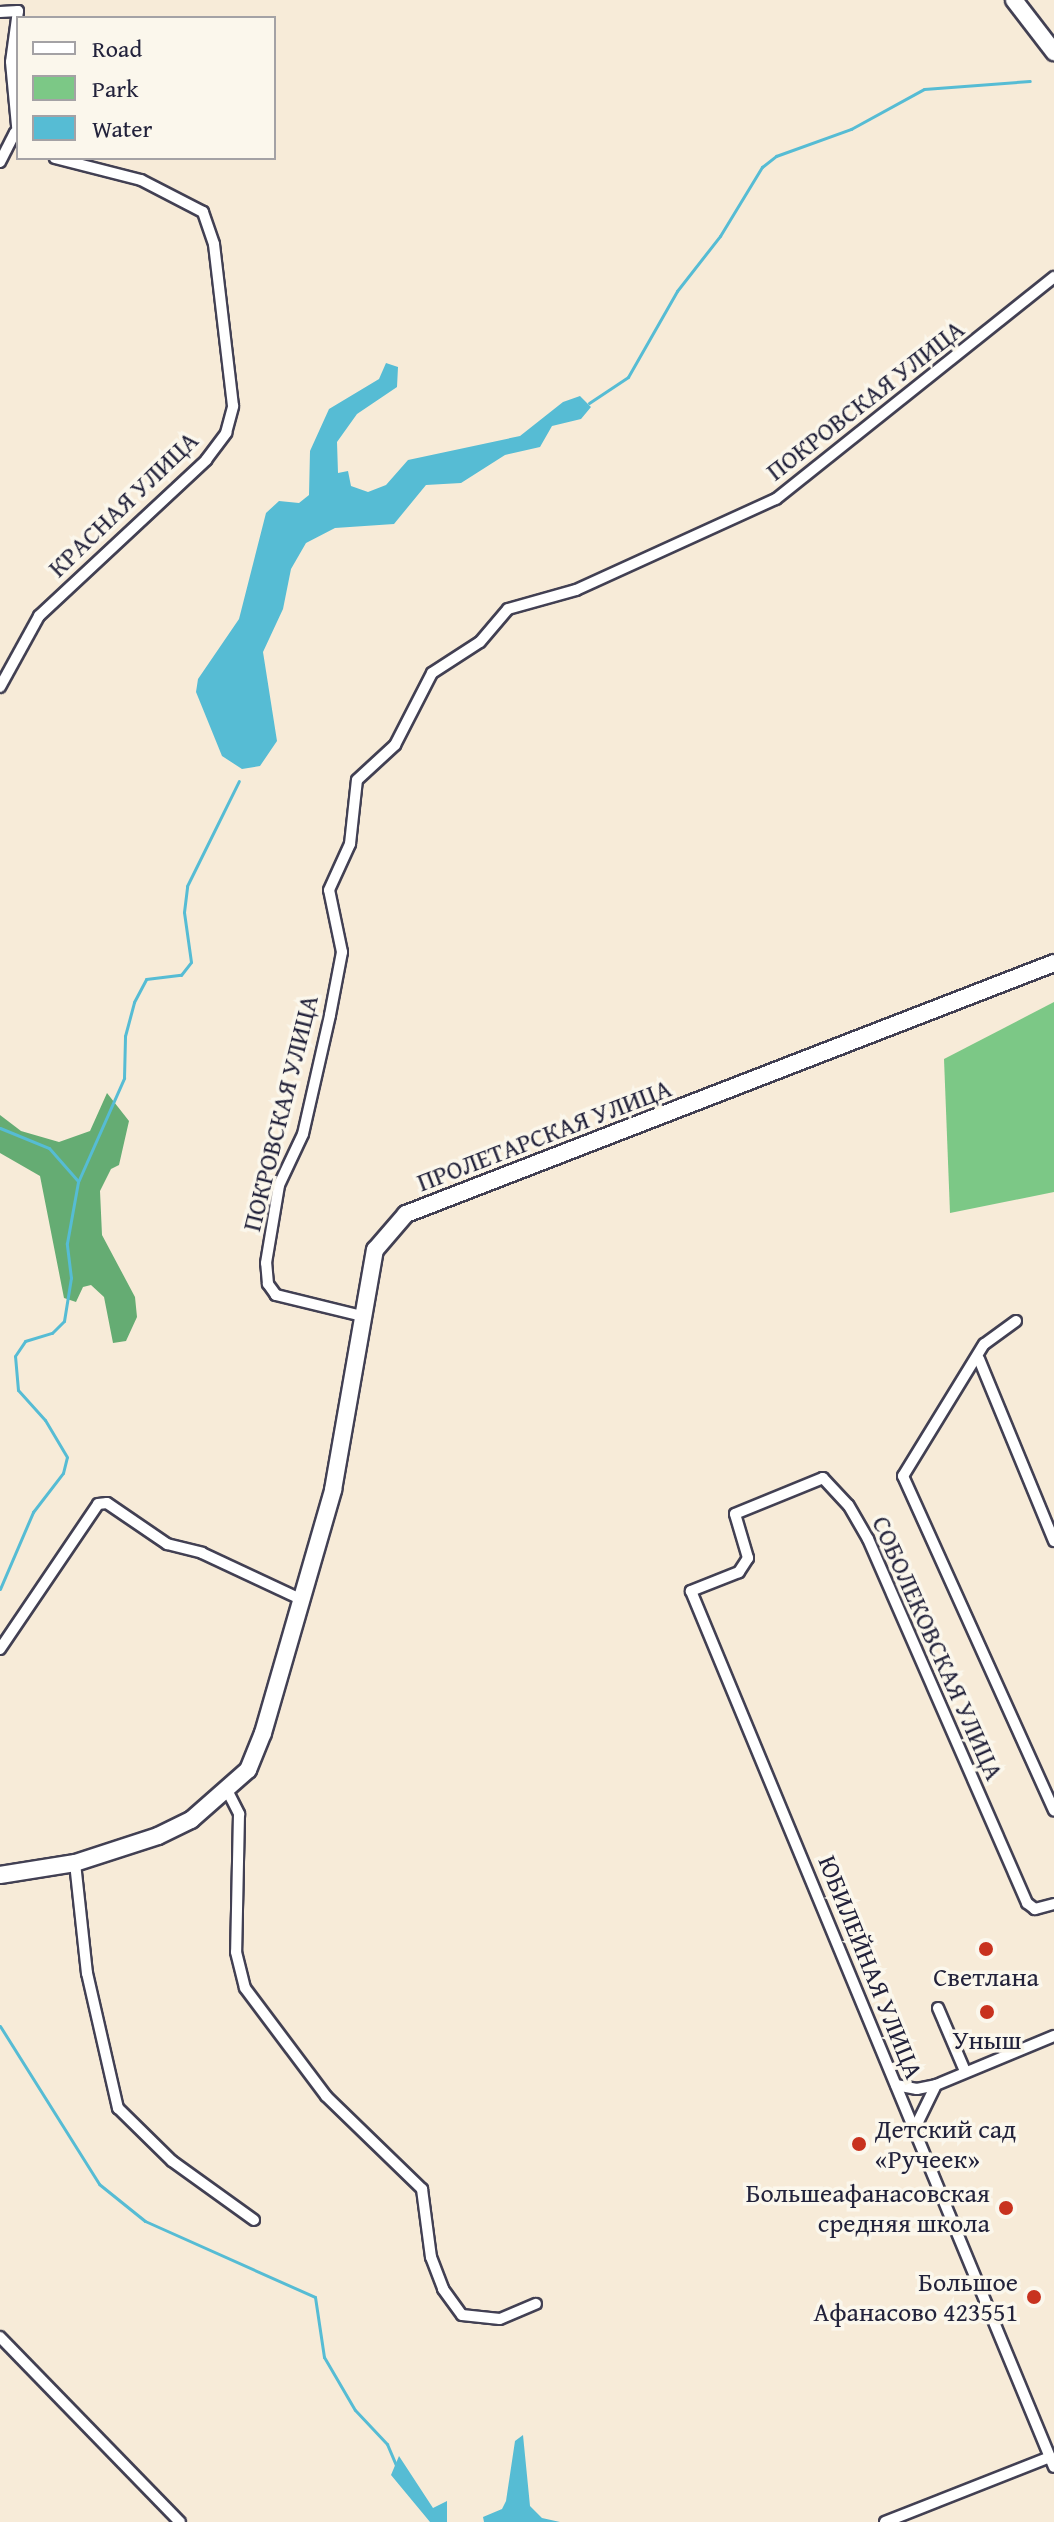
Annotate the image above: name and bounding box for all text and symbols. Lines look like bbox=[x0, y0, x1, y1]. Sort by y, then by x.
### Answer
legend bbox=[16, 16, 276, 160]
text: Road bbox=[92, 31, 142, 66]
text: Park bbox=[92, 71, 138, 106]
text: Water bbox=[92, 111, 152, 146]
street label: ПОКРОВСКАЯ УЛИЦА bbox=[760, 313, 970, 487]
street label: КРАСНАЯ УЛИЦА bbox=[42, 425, 204, 583]
street label: ПОКРОВСКАЯ УЛИЦА bbox=[236, 992, 324, 1234]
street label: ПРОЛЕТАРСКАЯ УЛИЦА bbox=[412, 1072, 676, 1198]
street label: СОБОЛЕКОВСКАЯ УЛИЦА bbox=[866, 1511, 1010, 1785]
street label: ЮБИЛЕЙНАЯ УЛИЦА bbox=[812, 1851, 930, 2083]
marker: Светлана bbox=[977, 1940, 995, 1958]
place label: Светлана bbox=[933, 1961, 1039, 1993]
marker: Уныш bbox=[978, 2003, 996, 2021]
place label: Уныш bbox=[953, 2024, 1021, 2056]
place label: Детский сад «Ручеек» bbox=[875, 2113, 1016, 2174]
marker: Детский сад «Ручеек» bbox=[850, 2135, 868, 2153]
place label: Большеафанасовская средняя школа bbox=[746, 2177, 990, 2238]
marker: Большеафанасовская средняя школа bbox=[997, 2199, 1015, 2217]
place label: Большое Афанасово 423551 bbox=[813, 2266, 1018, 2328]
marker: Большое Афанасово 423551 bbox=[1025, 2288, 1043, 2306]

